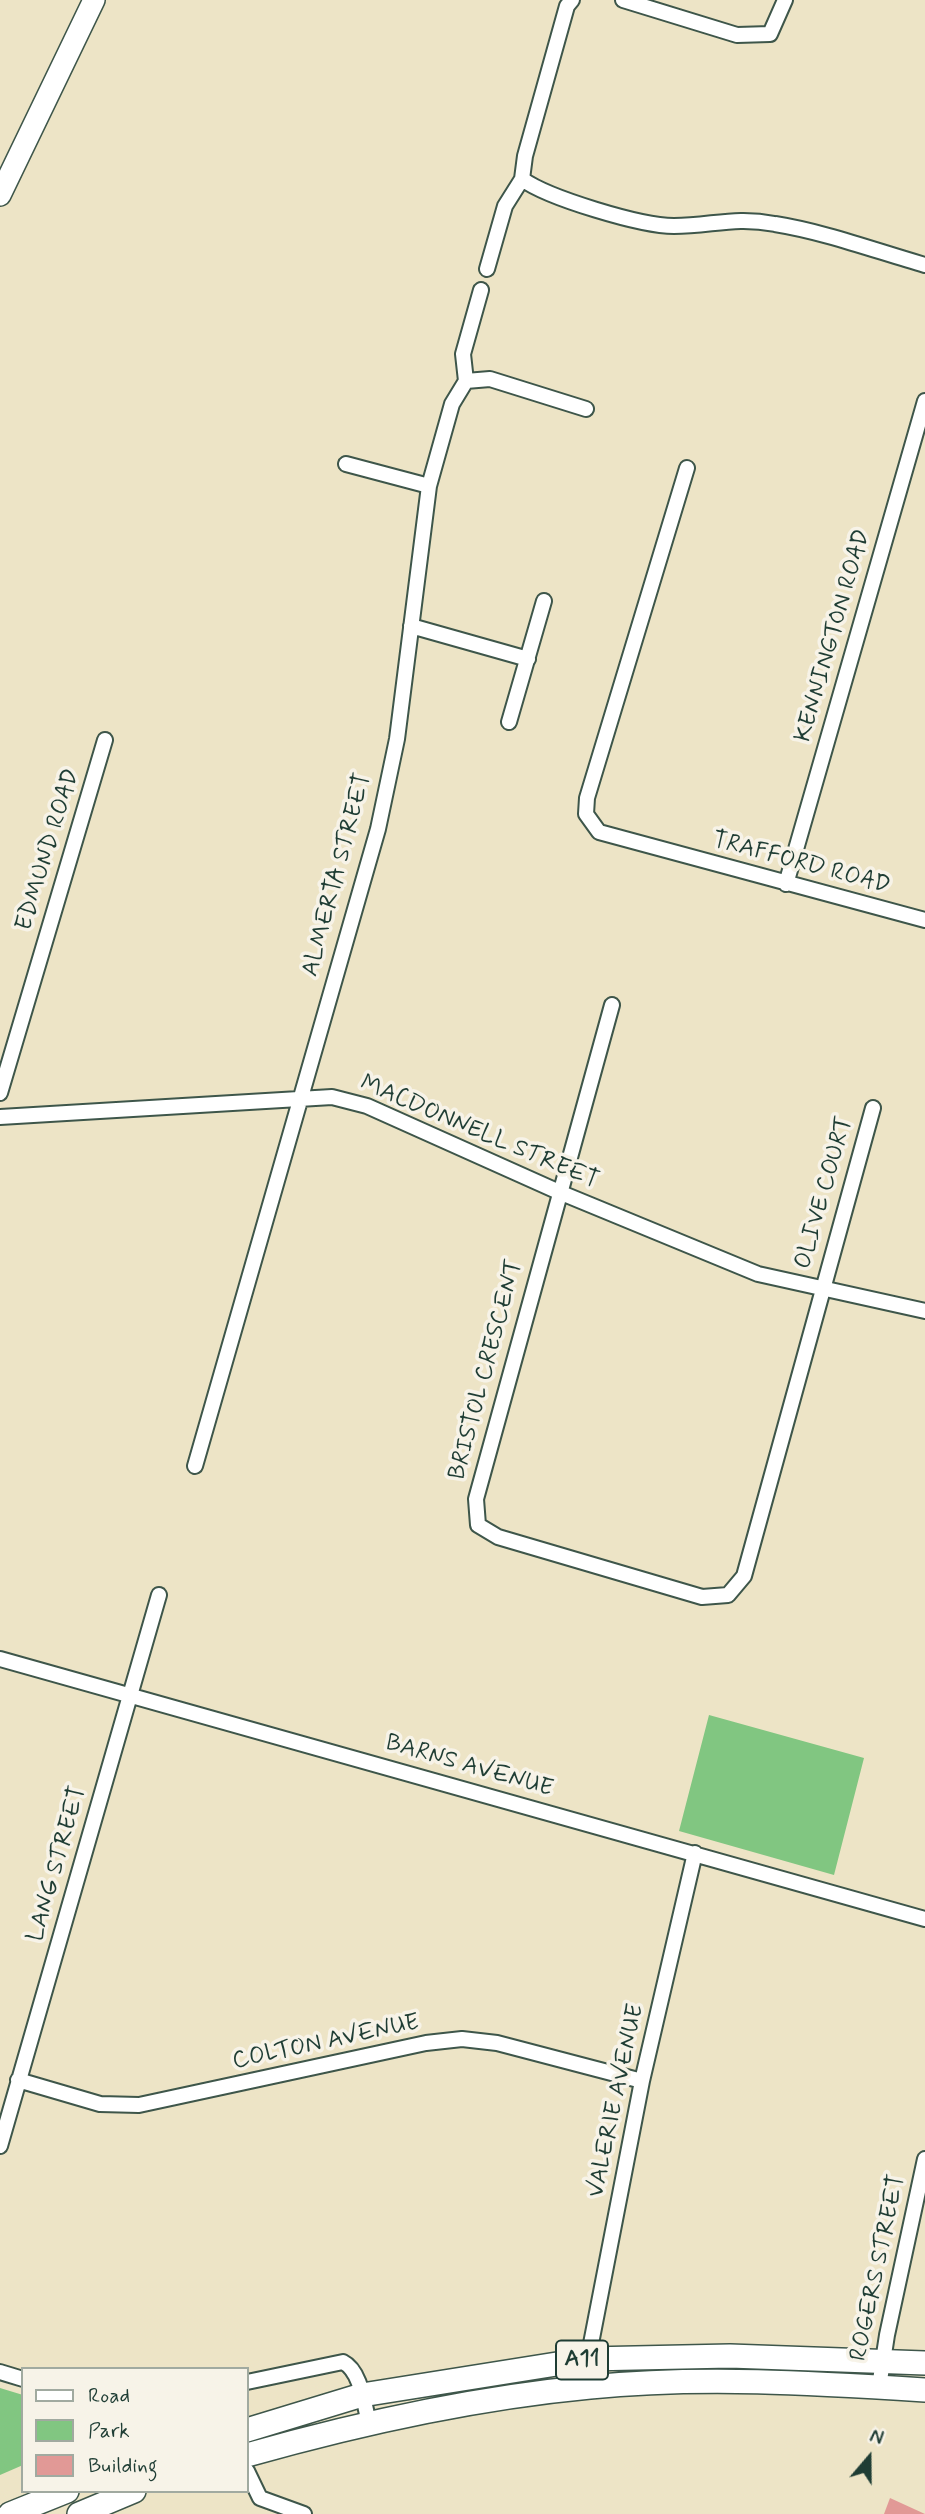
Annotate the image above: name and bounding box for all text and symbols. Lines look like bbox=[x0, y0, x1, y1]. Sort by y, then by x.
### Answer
street label: KENNINGTON ROAD bbox=[790, 526, 878, 746]
street label: EDMUND ROAD bbox=[11, 766, 87, 934]
street label: ALMERTA STREET bbox=[297, 770, 379, 980]
street label: TRAFFORD ROAD bbox=[709, 826, 893, 902]
street label: MACDONNELL STREET bbox=[355, 1070, 603, 1196]
street label: OLIVE COURT bbox=[789, 1113, 861, 1273]
street label: BRISTOL CRESCENT bbox=[444, 1257, 530, 1483]
street label: BARNS AVENUE bbox=[382, 1729, 556, 1805]
street label: LANG STREET bbox=[22, 1783, 94, 1945]
street label: VALERIE AVENUE bbox=[582, 2002, 652, 2200]
street label: COLTON AVENUE bbox=[230, 2009, 422, 2077]
street label: ROGERS STREET bbox=[845, 2172, 913, 2364]
road number: A11 bbox=[556, 2340, 608, 2380]
legend bbox=[21, 2367, 248, 2493]
text: Road bbox=[88, 2382, 130, 2410]
text: Park bbox=[88, 2417, 130, 2445]
north arrow bbox=[834, 2423, 904, 2493]
text: N bbox=[866, 2424, 887, 2452]
text: Building bbox=[88, 2452, 158, 2480]

